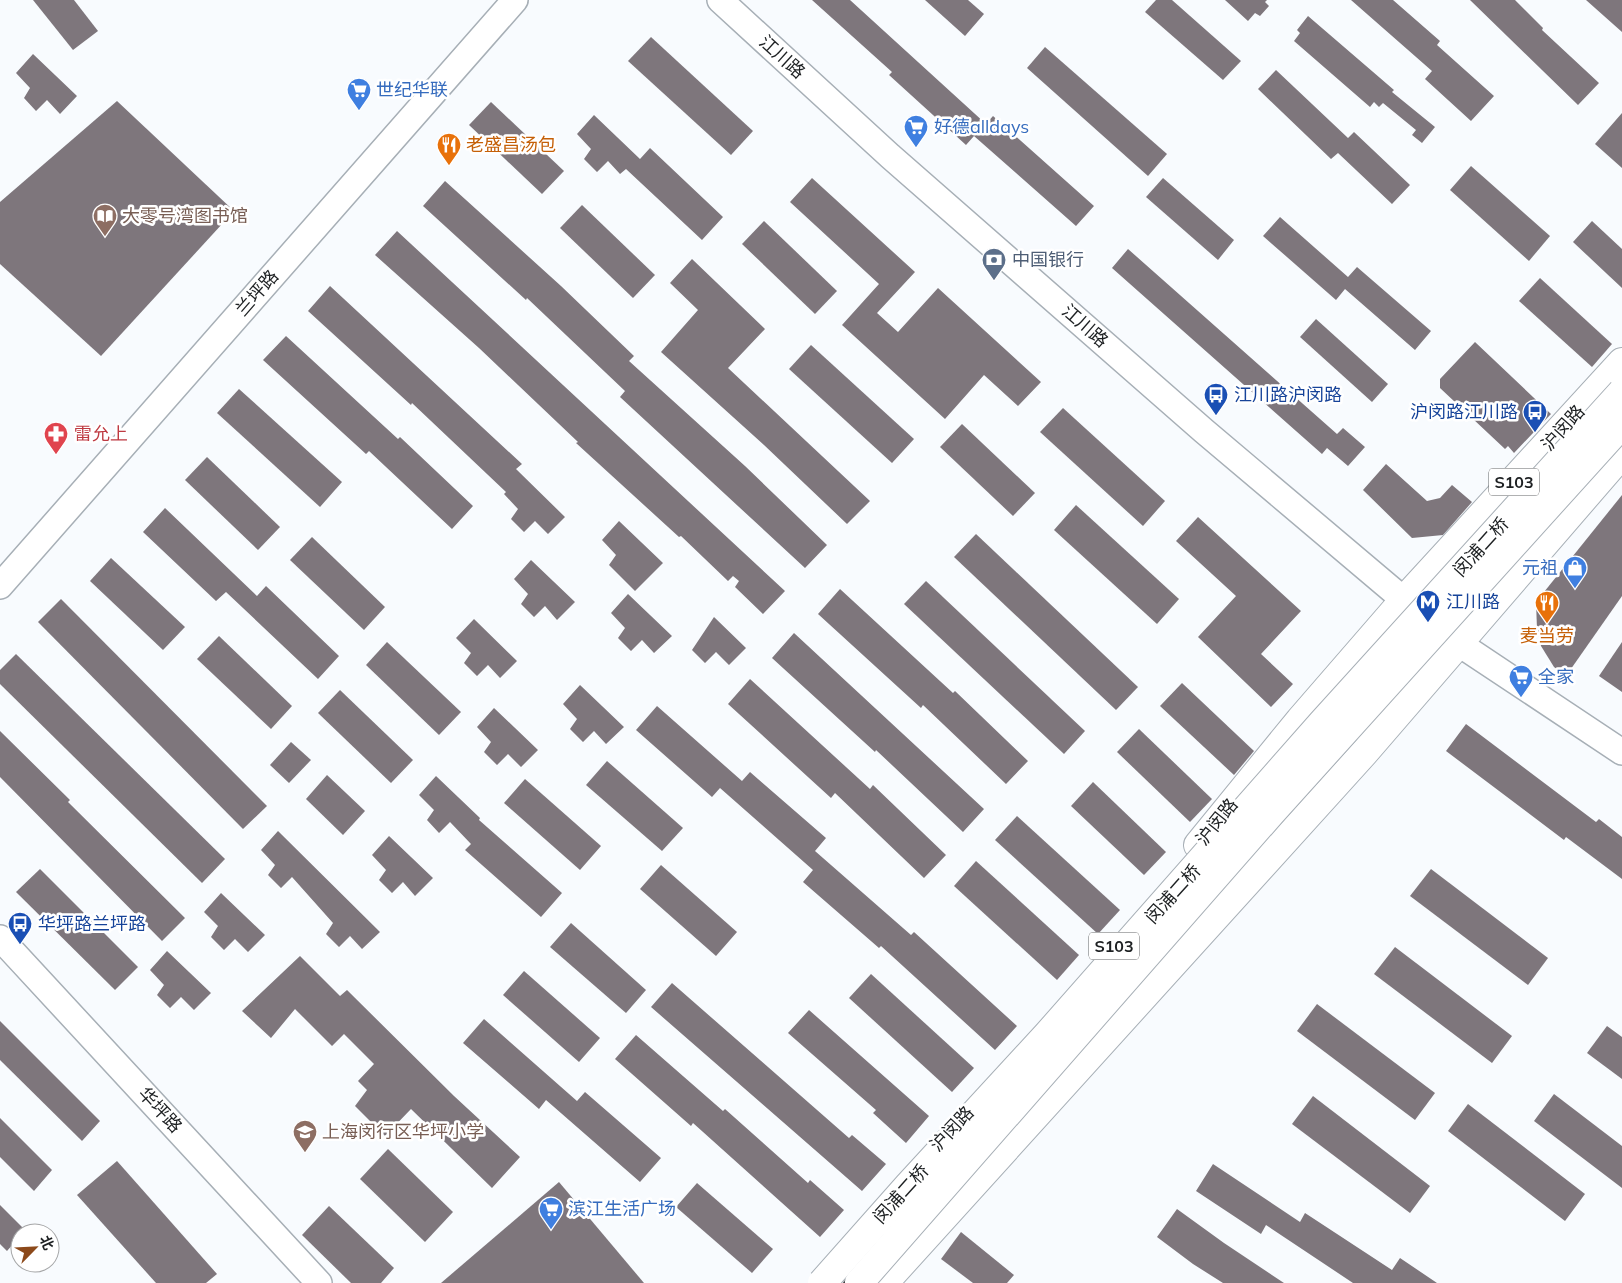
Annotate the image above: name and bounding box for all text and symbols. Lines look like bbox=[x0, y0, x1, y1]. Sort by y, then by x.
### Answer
street label: 江川路 bbox=[755, 30, 810, 83]
supermarket icon: 世纪华联 bbox=[346, 77, 372, 111]
place label: 世纪华联 bbox=[376, 78, 448, 101]
supermarket icon: 好德alldays bbox=[903, 114, 929, 148]
place label: 好德alldays bbox=[934, 115, 1029, 138]
restaurant icon: 老盛昌汤包 bbox=[436, 132, 462, 166]
place label: 老盛昌汤包 bbox=[466, 133, 556, 156]
library icon: 大零号湾图书馆 bbox=[92, 203, 118, 237]
place label: 大零号湾图书馆 bbox=[122, 204, 248, 227]
bank icon: 中国银行 bbox=[981, 247, 1007, 281]
place label: 中国银行 bbox=[1012, 248, 1084, 271]
street label: 兰坪路 bbox=[230, 265, 283, 321]
street label: 江川路 bbox=[1057, 299, 1113, 352]
bus stop icon: 江川路沪闵路 bbox=[1203, 382, 1229, 416]
place label: 江川路沪闵路 bbox=[1234, 383, 1342, 406]
bus stop icon: 沪闵路江川路 bbox=[1522, 399, 1548, 433]
place label: 沪闵路江川路 bbox=[1410, 400, 1518, 423]
street label: 沪闵路 bbox=[1536, 400, 1589, 455]
pharmacy icon: 雷允上 bbox=[43, 421, 69, 455]
place label: 雷允上 bbox=[74, 422, 128, 445]
road number: S103 bbox=[1489, 468, 1539, 496]
street label: 闵浦二桥 bbox=[1448, 512, 1513, 581]
shop icon: 元祖 bbox=[1562, 555, 1588, 589]
place label: 元祖 bbox=[1522, 556, 1558, 579]
metro station icon: 江川路 bbox=[1415, 589, 1441, 623]
place label: 江川路 bbox=[1446, 590, 1500, 613]
restaurant icon: 麦当劳 bbox=[1534, 590, 1560, 624]
place label: 麦当劳 bbox=[1520, 624, 1574, 647]
supermarket icon: 全家 bbox=[1508, 664, 1534, 698]
place label: 全家 bbox=[1538, 665, 1574, 688]
street label: 沪闵路 bbox=[1191, 793, 1243, 850]
street label: 闵浦二桥 bbox=[1140, 859, 1205, 928]
bus stop icon: 华坪路兰坪路 bbox=[7, 911, 33, 945]
place label: 华坪路兰坪路 bbox=[38, 912, 146, 935]
road number: S103 bbox=[1089, 932, 1139, 959]
street label: 华坪路 bbox=[134, 1082, 187, 1137]
street label: 沪闵路 bbox=[925, 1101, 978, 1156]
school or university icon: 上海闵行区华坪小学 bbox=[292, 1119, 318, 1153]
place label: 上海闵行区华坪小学 bbox=[322, 1120, 484, 1143]
street label: 闵浦二桥 bbox=[868, 1159, 933, 1228]
supermarket icon: 滨江生活广场 bbox=[538, 1196, 564, 1230]
place label: 滨江生活广场 bbox=[568, 1197, 676, 1220]
north arrow bbox=[10, 1223, 60, 1273]
text: 北 bbox=[36, 1233, 58, 1253]

